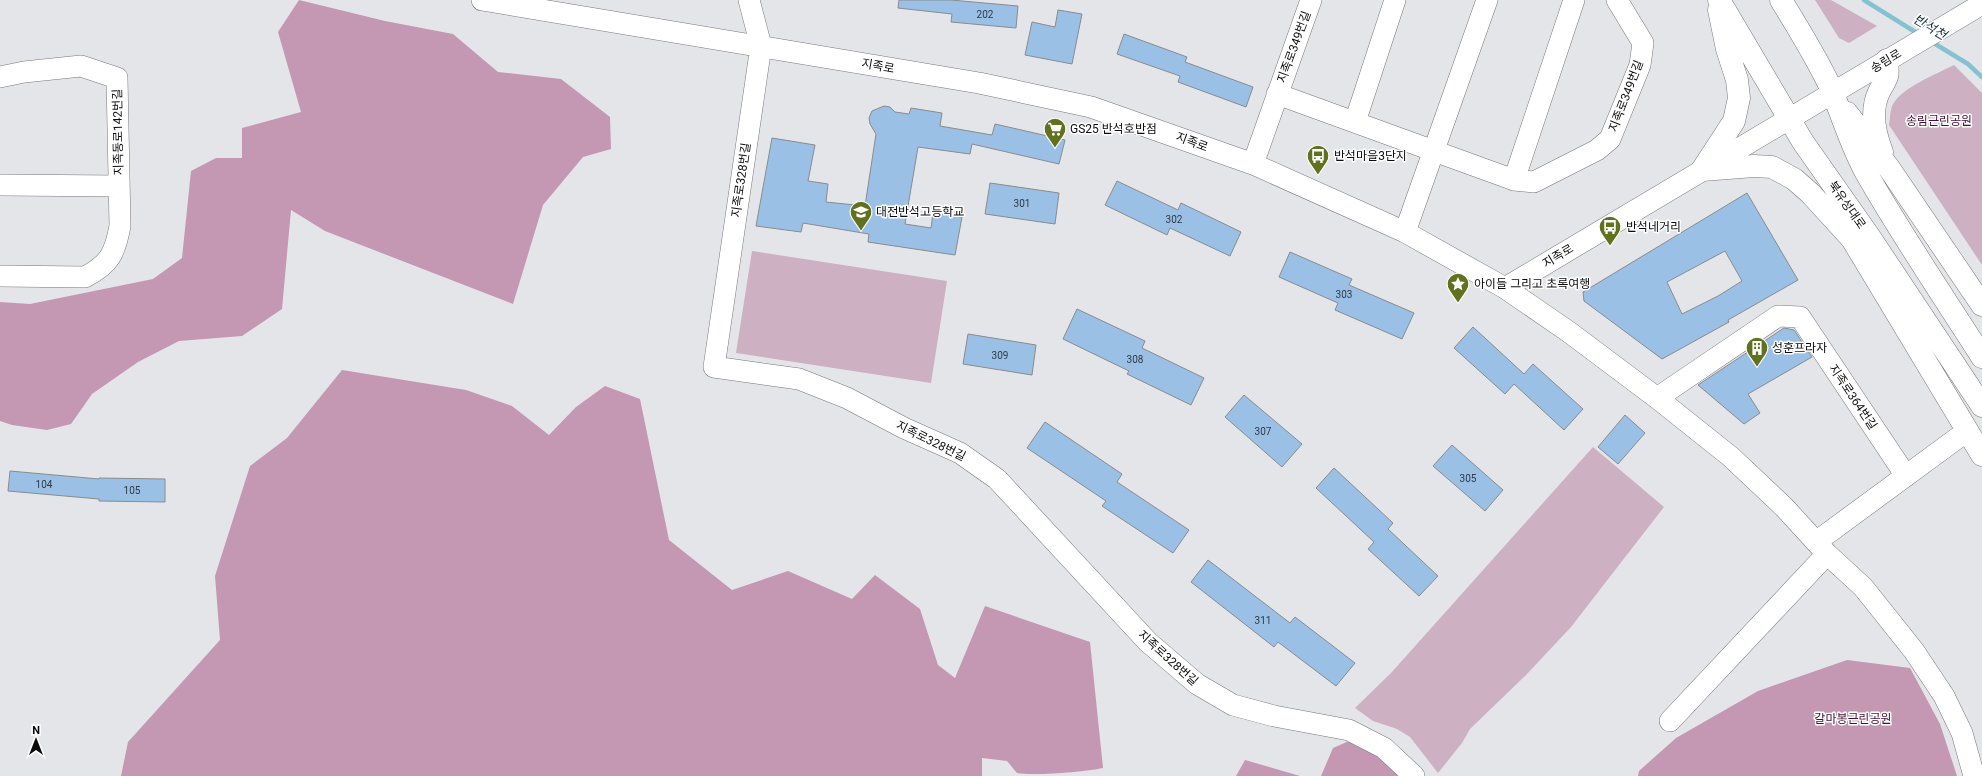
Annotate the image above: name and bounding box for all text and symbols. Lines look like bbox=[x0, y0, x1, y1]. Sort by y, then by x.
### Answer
house number: 202 bbox=[977, 9, 994, 20]
street label: 지족로349번길 bbox=[1275, 9, 1313, 85]
water label: 반석천 bbox=[1911, 11, 1950, 43]
street label: 송림로 bbox=[1868, 46, 1904, 76]
street label: 지족로 bbox=[860, 56, 896, 76]
street label: 지족로349번길 bbox=[1606, 58, 1646, 134]
street label: 지족동로142번길 bbox=[110, 89, 126, 175]
park label: 송림근린공원 bbox=[1906, 114, 1972, 128]
supermarket icon: GS25 반석호반점 bbox=[1042, 116, 1068, 149]
place label: GS25 반석호반점 bbox=[1070, 122, 1157, 136]
street label: 지족로 bbox=[1174, 130, 1210, 154]
street label: 지족로328번길 bbox=[729, 142, 753, 218]
bus stop icon: 반석마을3단지 bbox=[1305, 143, 1331, 176]
place label: 반석마을3단지 bbox=[1334, 149, 1407, 163]
street label: 북유성대로 bbox=[1825, 178, 1869, 232]
house number: 301 bbox=[1014, 198, 1030, 209]
school or university icon: 대전반석고등학교 bbox=[848, 199, 874, 232]
place label: 대전반석고등학교 bbox=[876, 205, 964, 219]
house number: 302 bbox=[1166, 214, 1183, 225]
bus stop icon: 반석네거리 bbox=[1597, 214, 1623, 247]
place label: 반석네거리 bbox=[1626, 220, 1681, 234]
street label: 지족로 bbox=[1540, 241, 1576, 271]
place icon: 아이들 그리고 초록여행 bbox=[1445, 271, 1471, 304]
place label: 아이들 그리고 초록여행 bbox=[1474, 277, 1590, 291]
house number: 303 bbox=[1336, 289, 1352, 300]
building icon: 성훈프라자 bbox=[1744, 335, 1770, 368]
place label: 성훈프라자 bbox=[1772, 341, 1827, 355]
house number: 309 bbox=[992, 350, 1008, 361]
house number: 308 bbox=[1127, 354, 1144, 365]
street label: 지족로364번길 bbox=[1826, 362, 1880, 432]
street label: 지족로328번길 bbox=[894, 418, 968, 464]
house number: 307 bbox=[1255, 426, 1272, 437]
house number: 305 bbox=[1460, 473, 1477, 484]
house number: 104 bbox=[36, 479, 53, 490]
house number: 105 bbox=[124, 485, 141, 496]
house number: 311 bbox=[1255, 615, 1271, 626]
street label: 지족로328번길 bbox=[1135, 628, 1201, 688]
park label: 갈마봉근린공원 bbox=[1814, 712, 1892, 726]
north arrow bbox=[16, 720, 56, 760]
text: N bbox=[32, 724, 40, 737]

